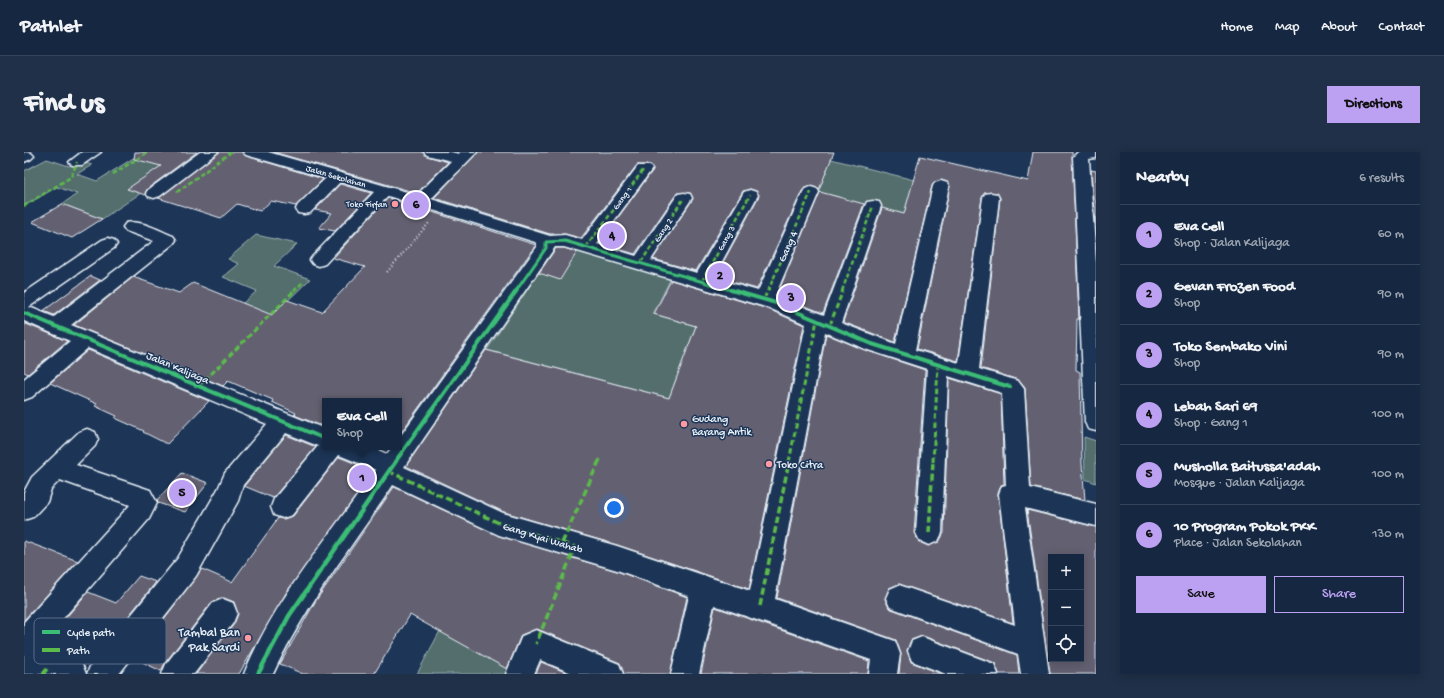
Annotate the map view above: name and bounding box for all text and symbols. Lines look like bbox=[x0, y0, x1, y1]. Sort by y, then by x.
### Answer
text: Pathlet bbox=[20, 16, 81, 39]
text: Home bbox=[1221, 19, 1253, 36]
text: Map bbox=[1275, 19, 1299, 36]
text: About bbox=[1321, 19, 1357, 36]
text: Contact bbox=[1379, 19, 1424, 36]
button: Directions bbox=[1327, 86, 1420, 123]
text: Find us bbox=[24, 88, 104, 121]
street label: Jalan Sekolahan bbox=[304, 164, 367, 191]
text: Nearby bbox=[1136, 168, 1189, 188]
text: 6 results bbox=[1359, 171, 1404, 186]
street label: Gang 1 bbox=[611, 185, 635, 213]
pin: 6 bbox=[403, 190, 429, 220]
marker: Toko Firfan bbox=[390, 199, 400, 209]
place label: Toko Firfan bbox=[345, 200, 388, 211]
street label: Gang 2 bbox=[652, 216, 676, 245]
text: Eva Cell bbox=[1174, 218, 1224, 236]
pin: 4 bbox=[599, 221, 625, 251]
street label: Gang 3 bbox=[716, 224, 739, 253]
text: 1 bbox=[1146, 227, 1152, 242]
text: 60 m bbox=[1378, 227, 1404, 242]
street label: Gang 4 bbox=[777, 229, 801, 264]
text: Shop · Jalan Kalijaga bbox=[1174, 236, 1290, 251]
pin: 2 bbox=[707, 261, 733, 291]
text: Gevan Frozen Food bbox=[1174, 278, 1295, 296]
pin: 3 bbox=[778, 283, 804, 313]
text: 2 bbox=[1146, 287, 1152, 302]
text: 90 m bbox=[1378, 287, 1404, 302]
text: Shop bbox=[1174, 296, 1200, 311]
text: Toko Sembako Vini bbox=[1174, 338, 1287, 356]
text: 3 bbox=[1146, 347, 1152, 362]
text: 90 m bbox=[1378, 347, 1404, 362]
street label: Jalan Kalijaga bbox=[144, 350, 211, 388]
text: Shop bbox=[1174, 356, 1200, 371]
popup bbox=[322, 398, 402, 450]
text: Lebah Sari 69 bbox=[1174, 398, 1258, 416]
text: 4 bbox=[1146, 407, 1152, 422]
text: 100 m bbox=[1372, 407, 1404, 422]
text: Eva Cell bbox=[337, 408, 387, 426]
place label: Gudang Barang Antik bbox=[691, 414, 752, 439]
text: Shop · Gang 1 bbox=[1174, 416, 1248, 431]
marker: Gudang Barang Antik bbox=[679, 419, 689, 429]
text: Shop bbox=[337, 426, 363, 441]
text: Musholla Baitussa'adah bbox=[1174, 458, 1320, 476]
marker: Toko Citra bbox=[764, 459, 774, 469]
place label: Toko Citra bbox=[776, 460, 824, 472]
pin: 1 bbox=[349, 463, 375, 493]
text: 5 bbox=[1146, 467, 1152, 482]
text: 100 m bbox=[1372, 467, 1404, 482]
text: Mosque · Jalan Kalijaga bbox=[1174, 476, 1305, 491]
pin: 5 bbox=[169, 478, 195, 508]
your location bbox=[604, 498, 624, 518]
text: 10 Program Pokok PKK bbox=[1174, 518, 1315, 536]
street label: Gang Kyai Wahab bbox=[501, 521, 584, 557]
text: 6 bbox=[1146, 527, 1152, 542]
text: 130 m bbox=[1372, 527, 1404, 542]
text: Place · Jalan Sekolahan bbox=[1174, 536, 1302, 551]
map controls bbox=[1048, 554, 1084, 662]
button: + bbox=[1048, 554, 1084, 590]
button: Save bbox=[1136, 576, 1266, 613]
button: Share bbox=[1274, 576, 1404, 613]
button: − bbox=[1048, 590, 1084, 626]
legend bbox=[34, 618, 166, 664]
place label: Tambal Ban Pak Sardi bbox=[177, 626, 241, 656]
button: locate bbox=[1048, 626, 1084, 662]
text: Cycle path bbox=[67, 628, 115, 640]
marker: Tambal Ban Pak Sardi bbox=[243, 633, 253, 643]
text: Path bbox=[66, 646, 90, 658]

